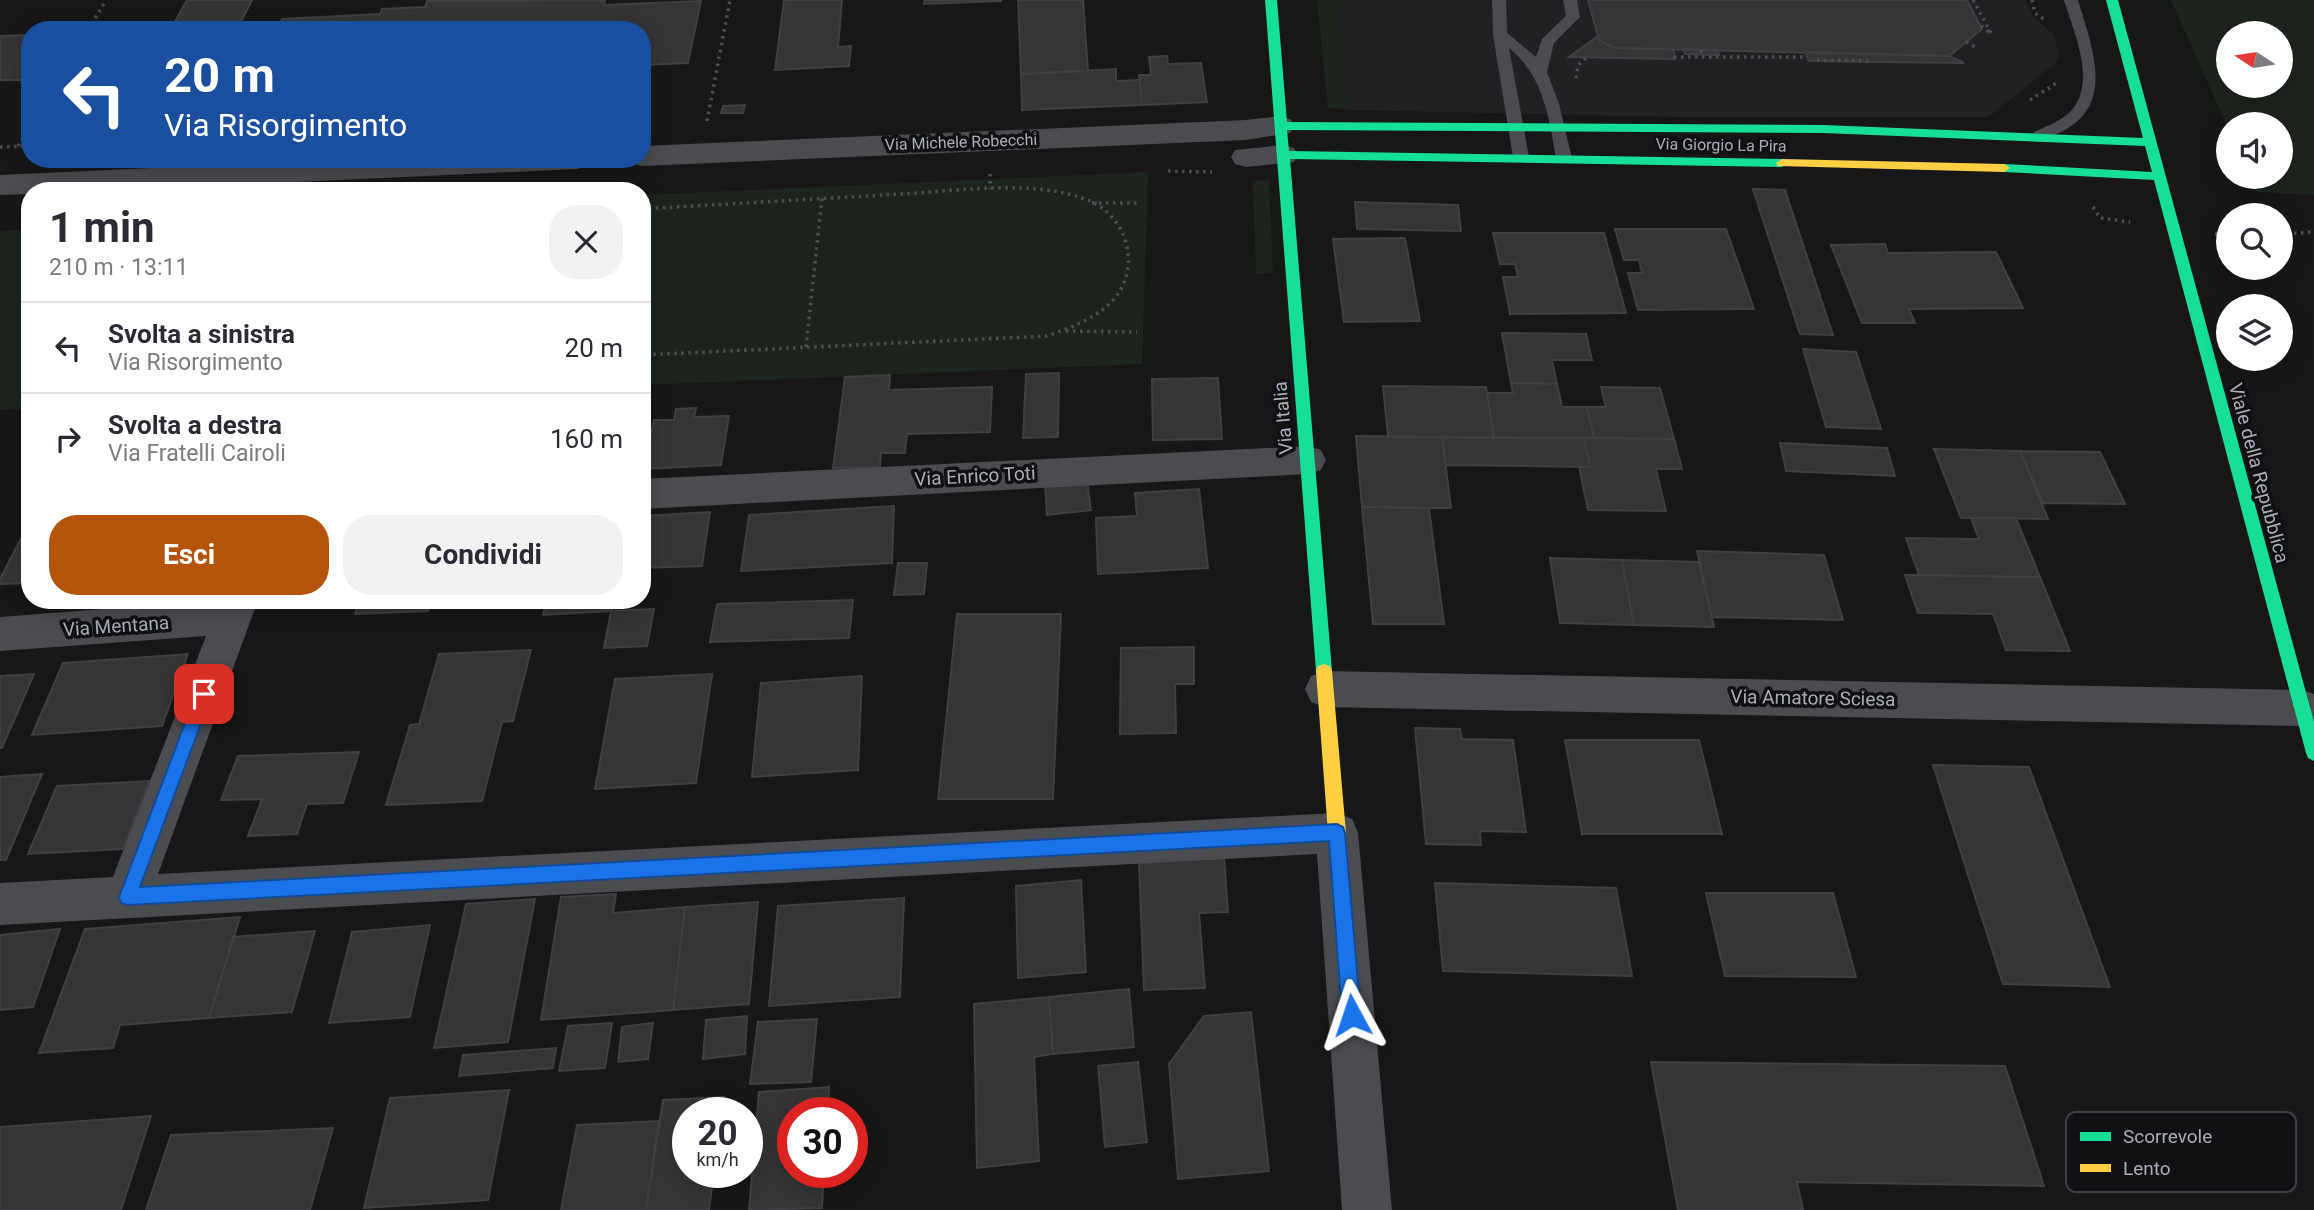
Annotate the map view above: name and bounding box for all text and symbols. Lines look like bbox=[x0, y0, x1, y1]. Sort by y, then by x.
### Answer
north arrow bbox=[2216, 21, 2292, 98]
map controls bbox=[2216, 21, 2293, 371]
text: 20 m bbox=[164, 47, 275, 104]
icon: left bbox=[49, 49, 140, 140]
text: Via Risorgimento bbox=[164, 106, 407, 144]
button: sound bbox=[2216, 112, 2293, 189]
street label: Via Michele Robecchi bbox=[884, 130, 1038, 154]
street label: Via Giorgio La Pira bbox=[1655, 134, 1787, 156]
text: 1 min bbox=[49, 203, 155, 252]
button: search bbox=[2216, 203, 2293, 280]
button: close bbox=[549, 205, 623, 279]
text: 210 m · 13:11 bbox=[49, 254, 188, 281]
button: layers bbox=[2216, 294, 2293, 371]
text: Svolta a sinistra bbox=[108, 319, 295, 349]
icon: left bbox=[49, 329, 87, 367]
text: 20 m bbox=[565, 333, 623, 363]
text: Via Risorgimento bbox=[108, 349, 283, 376]
street label: Via Italia bbox=[1268, 381, 1298, 455]
street label: Viale della Repubblica bbox=[2224, 381, 2294, 565]
text: Svolta a destra bbox=[108, 410, 282, 440]
icon: right bbox=[49, 420, 87, 458]
text: 160 m bbox=[550, 424, 623, 454]
text: Via Fratelli Cairoli bbox=[108, 440, 286, 467]
street label: Via Enrico Toti bbox=[914, 461, 1036, 491]
button: Esci bbox=[49, 515, 329, 595]
button: Condividi bbox=[343, 515, 623, 595]
street label: Via Mentana bbox=[62, 611, 170, 641]
pin bbox=[174, 664, 234, 724]
icon: arrive bbox=[185, 675, 223, 713]
street label: Via Amatore Sciesa bbox=[1730, 685, 1896, 711]
position arrow bbox=[1315, 978, 1389, 1052]
speed limit sign: 30 bbox=[777, 1097, 868, 1188]
legend bbox=[2066, 1112, 2296, 1192]
text: 20 bbox=[697, 1113, 738, 1154]
text: Scorrevole bbox=[2123, 1125, 2212, 1148]
text: km/h bbox=[696, 1149, 739, 1170]
text: Lento bbox=[2123, 1157, 2171, 1180]

